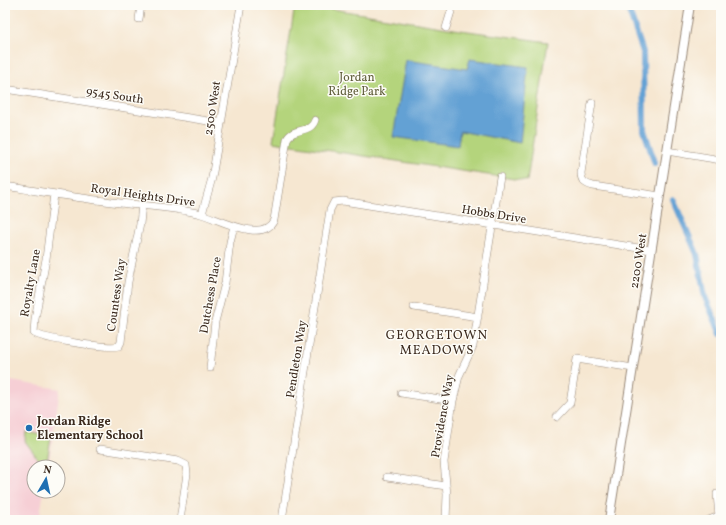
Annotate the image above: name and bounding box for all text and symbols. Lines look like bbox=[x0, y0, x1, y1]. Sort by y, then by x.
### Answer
park label: Jordan Ridge Park bbox=[328, 70, 386, 100]
street label: 2500 West bbox=[201, 80, 225, 136]
street label: 9545 South bbox=[85, 84, 145, 108]
street label: Royal Heights Drive bbox=[90, 181, 196, 211]
street label: Hobbs Drive bbox=[460, 202, 528, 228]
street label: 2200 West bbox=[627, 232, 651, 290]
street label: Royalty Lane bbox=[17, 248, 45, 318]
street label: Dutchess Place bbox=[196, 255, 226, 335]
street label: Countess Way bbox=[104, 257, 130, 333]
street label: Pendleton Way bbox=[283, 319, 311, 399]
district label: GEORGETOWN MEADOWS bbox=[386, 327, 488, 360]
street label: Providence Way bbox=[428, 373, 458, 459]
place label: Jordan Ridge Elementary School bbox=[36, 414, 143, 444]
marker: Jordan Ridge Elementary School bbox=[24, 423, 34, 433]
north arrow bbox=[26, 459, 66, 499]
text: N bbox=[42, 463, 52, 479]

